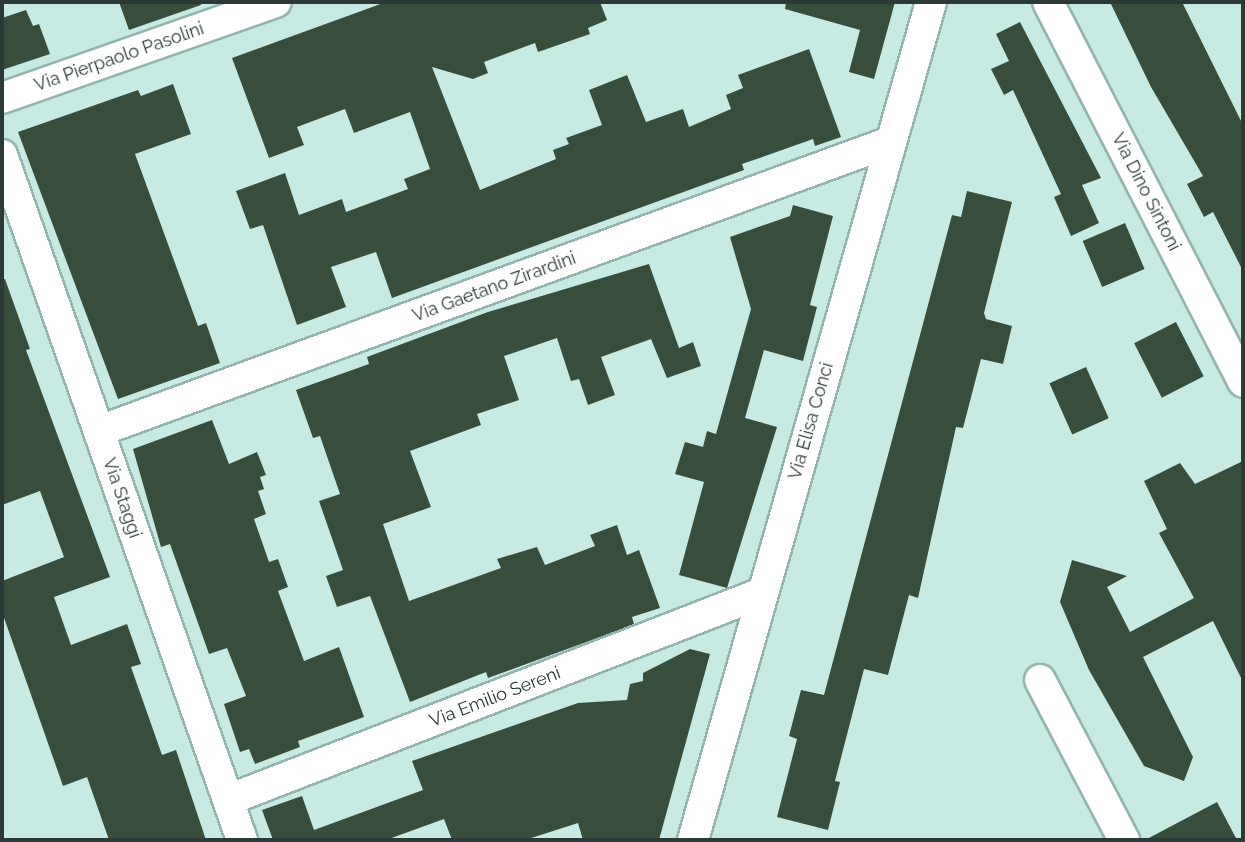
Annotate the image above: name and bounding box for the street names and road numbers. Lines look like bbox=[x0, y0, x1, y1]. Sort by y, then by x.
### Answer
street label: Via Pierpaolo Pasolini bbox=[31, 18, 207, 96]
street label: Via Dino Sintoni bbox=[1107, 129, 1185, 255]
street label: Via Gaetano Zirardini bbox=[409, 247, 579, 327]
street label: Via Elisa Conci bbox=[784, 360, 838, 482]
street label: Via Staggi bbox=[98, 455, 146, 541]
street label: Via Emilio Sereni bbox=[426, 662, 564, 732]

